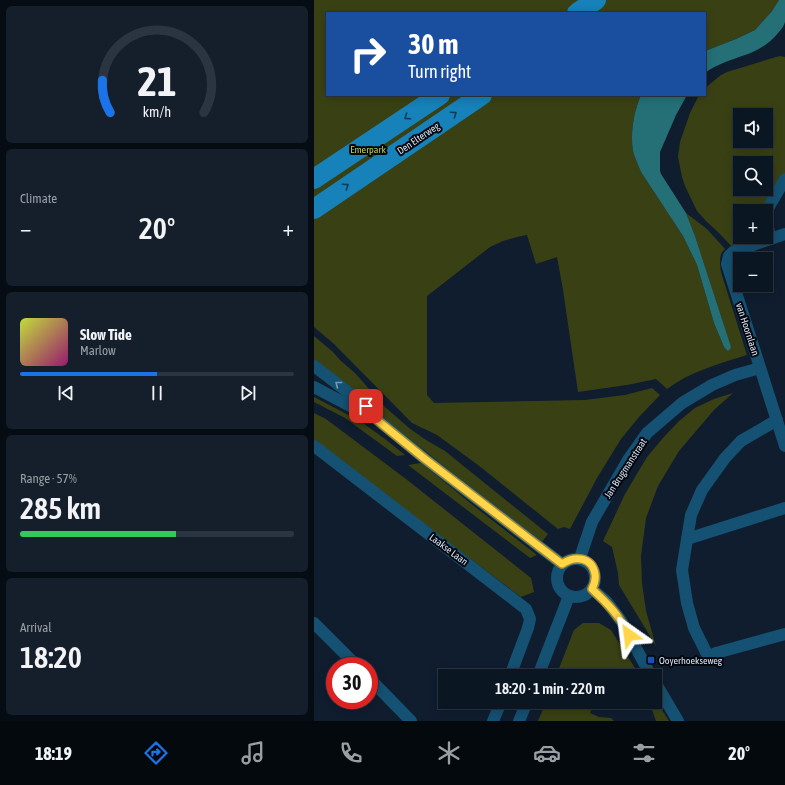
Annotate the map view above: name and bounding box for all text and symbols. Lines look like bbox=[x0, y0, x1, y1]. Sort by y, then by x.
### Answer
icon: right bbox=[342, 28, 394, 80]
text: 30 m bbox=[408, 28, 458, 60]
text: 21 bbox=[137, 56, 177, 104]
text: Turn right bbox=[408, 61, 471, 82]
text: km/h bbox=[143, 103, 171, 119]
map controls bbox=[733, 108, 773, 292]
button: sound bbox=[733, 108, 773, 148]
one-way arrow bbox=[450, 111, 457, 119]
one-way arrow bbox=[405, 112, 412, 119]
street label: Den Elterweg bbox=[395, 120, 442, 156]
park label: Emerpark bbox=[350, 144, 386, 155]
button: search bbox=[733, 156, 773, 196]
one-way arrow bbox=[342, 184, 349, 191]
text: Climate bbox=[20, 191, 57, 206]
button: + bbox=[733, 204, 773, 244]
text: 20° bbox=[139, 211, 175, 245]
text: − bbox=[20, 215, 31, 241]
text: + bbox=[283, 215, 294, 241]
button: − bbox=[733, 252, 773, 292]
street label: van Hoornlaan bbox=[734, 301, 761, 357]
text: Slow Tide bbox=[80, 326, 132, 343]
text: Marlow bbox=[80, 343, 116, 358]
icon: previous bbox=[55, 382, 77, 404]
icon: pause bbox=[146, 382, 168, 404]
icon: next bbox=[237, 382, 259, 404]
one-way arrow bbox=[335, 382, 342, 389]
pin bbox=[349, 389, 383, 423]
icon: arrive bbox=[355, 395, 377, 417]
street label: Jan Brugmanstraat bbox=[602, 436, 649, 500]
text: Range · 57% bbox=[20, 471, 77, 486]
text: 285 km bbox=[20, 491, 101, 525]
street label: Laakse Laan bbox=[427, 531, 470, 567]
position arrow bbox=[608, 614, 650, 656]
text: Arrival bbox=[20, 620, 52, 635]
text: 18:20 bbox=[20, 640, 82, 674]
marker: Ooyerhoekseweg bbox=[646, 655, 656, 665]
place label: Ooyerhoekseweg bbox=[659, 655, 723, 666]
speed limit sign: 30 bbox=[326, 657, 378, 709]
text: 18:20 · 1 min · 220 m bbox=[495, 680, 605, 697]
icon: directions bbox=[142, 739, 170, 767]
icon: music bbox=[239, 739, 267, 767]
icon: phone bbox=[337, 739, 365, 767]
icon: climate bbox=[435, 739, 463, 767]
icon: car bbox=[533, 739, 561, 767]
icon: filters bbox=[630, 739, 658, 767]
text: 18:19 bbox=[35, 743, 72, 764]
text: 20° bbox=[728, 743, 750, 764]

